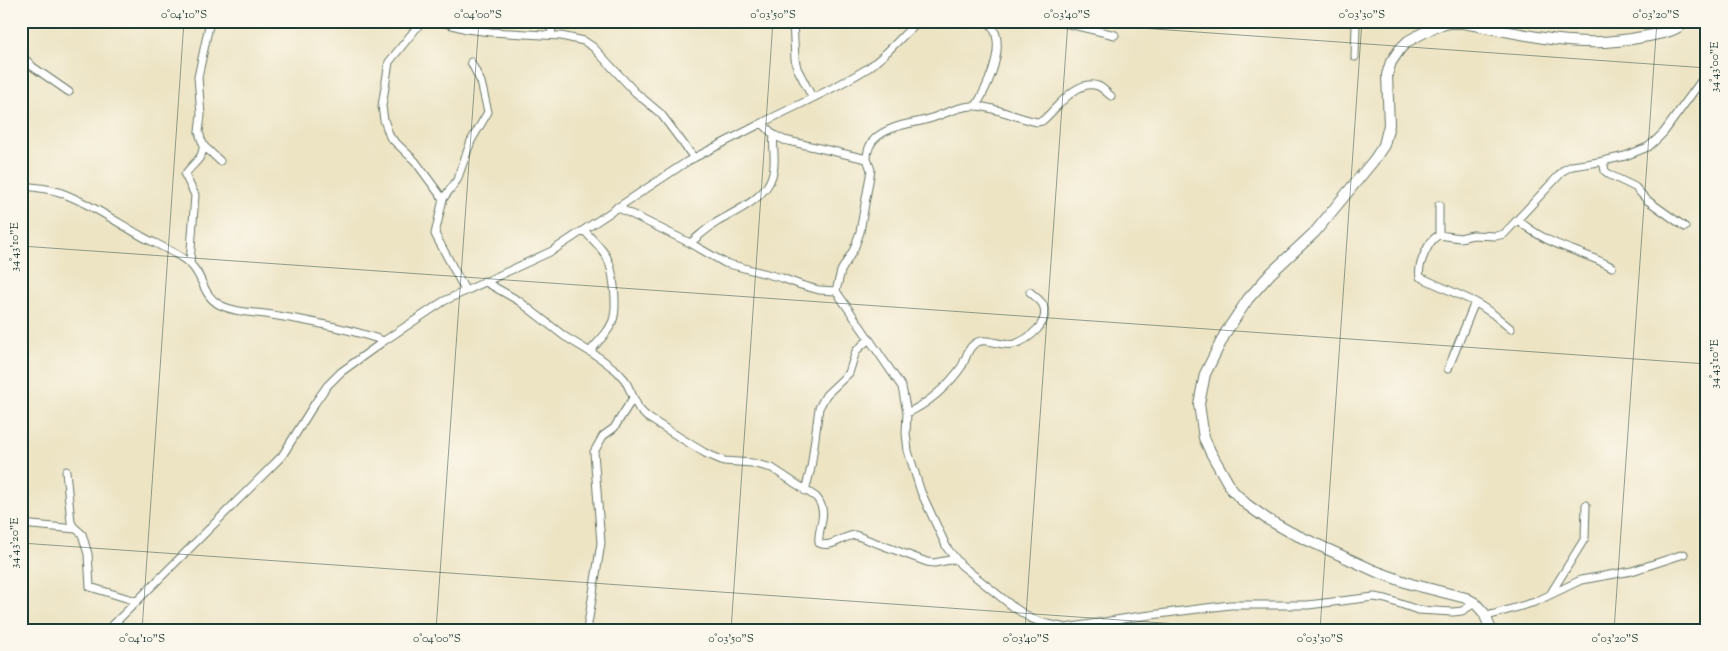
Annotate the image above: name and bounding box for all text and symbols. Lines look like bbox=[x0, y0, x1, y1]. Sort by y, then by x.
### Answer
text: 0°04'10"S bbox=[161, 6, 207, 24]
text: 0°04'00"S bbox=[454, 6, 502, 24]
text: 0°03'50"S bbox=[750, 6, 796, 24]
text: 0°03'40"S bbox=[1044, 6, 1090, 24]
text: 0°03'30"S bbox=[1339, 6, 1385, 24]
text: 0°03'20"S bbox=[1632, 6, 1680, 24]
text: 34°43'00"E bbox=[1706, 41, 1724, 93]
text: 34°43'10"E bbox=[6, 222, 24, 272]
text: 34°43'10"E bbox=[1706, 339, 1724, 389]
text: 34°43'20"E bbox=[6, 517, 24, 568]
text: 0°04'10"S bbox=[119, 630, 165, 648]
text: 0°04'00"S bbox=[413, 630, 461, 648]
text: 0°03'50"S bbox=[708, 630, 754, 648]
text: 0°03'40"S bbox=[1003, 630, 1049, 648]
text: 0°03'30"S bbox=[1297, 630, 1343, 648]
text: 0°03'20"S bbox=[1591, 630, 1639, 648]

